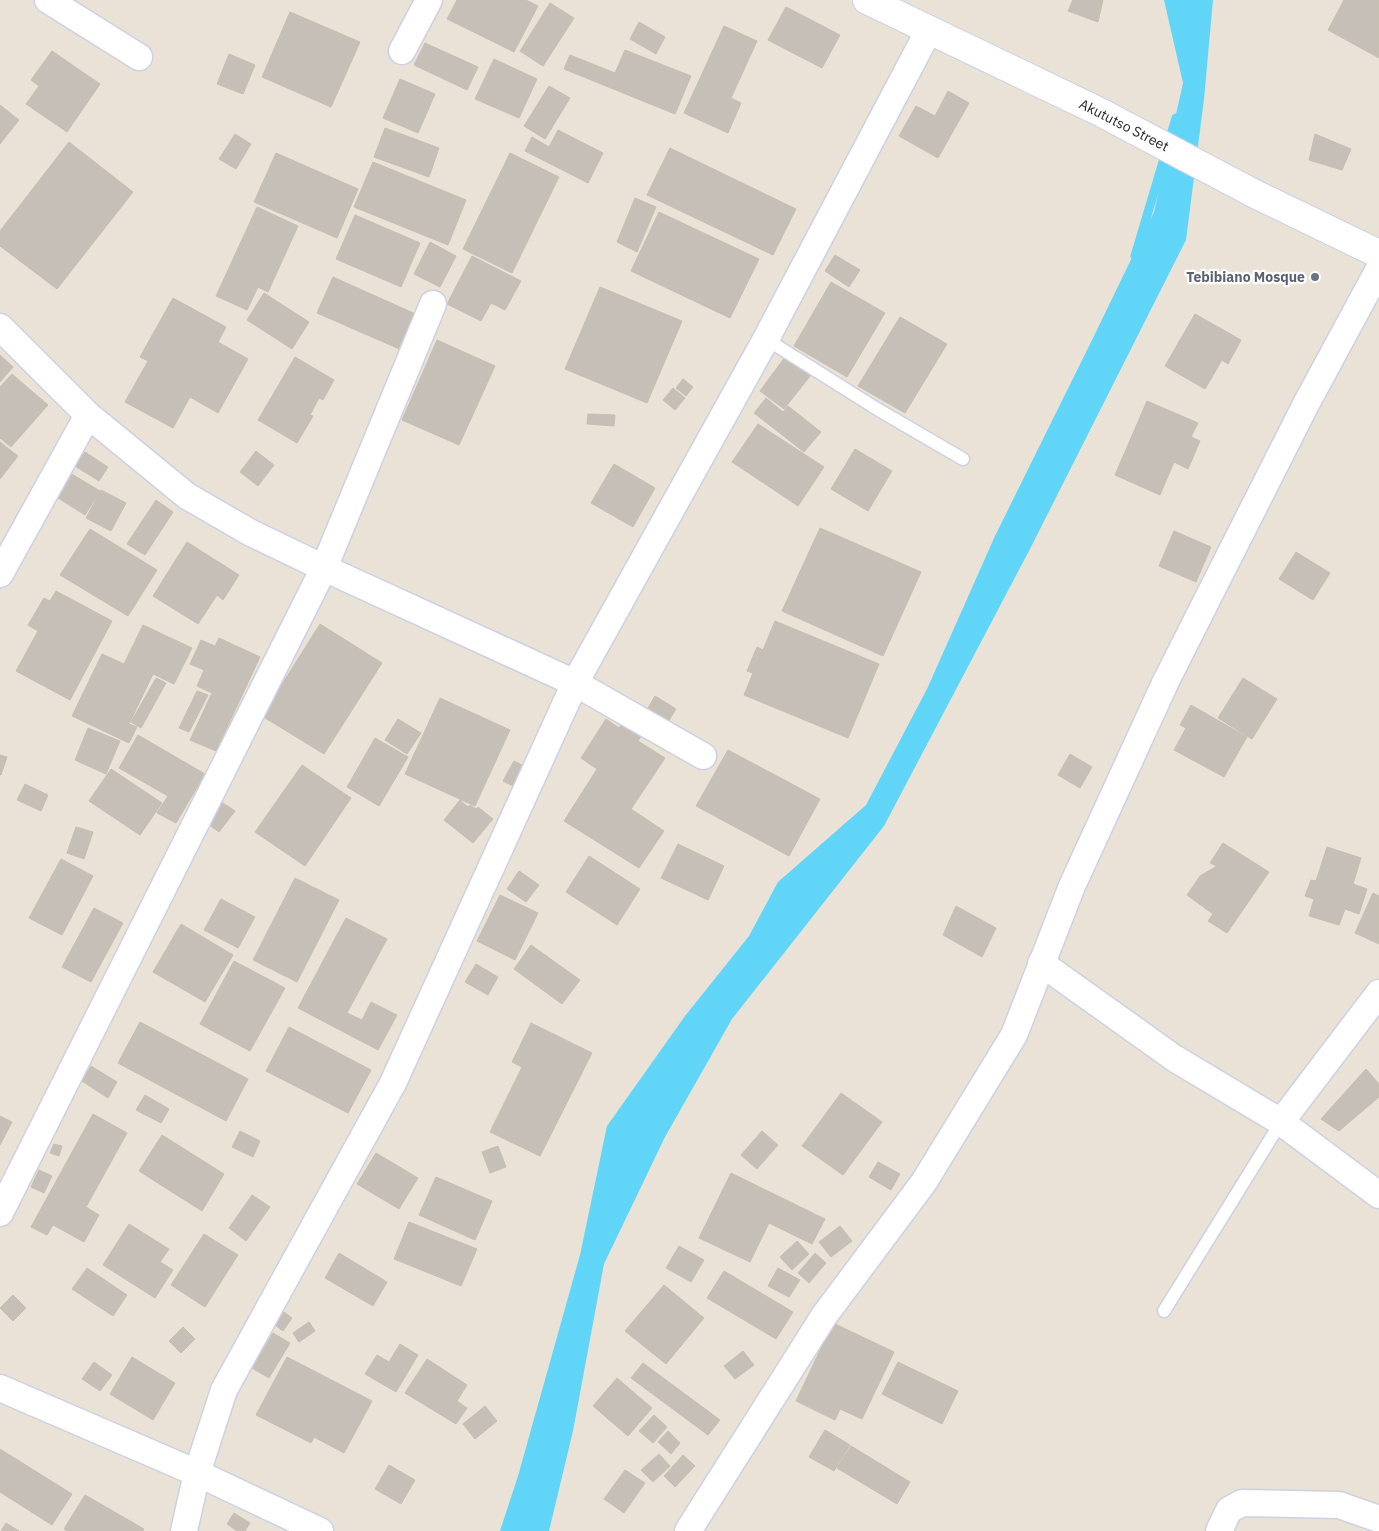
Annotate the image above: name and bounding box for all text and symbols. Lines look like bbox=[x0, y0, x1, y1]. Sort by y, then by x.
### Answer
street label: Akututso Street bbox=[1076, 95, 1172, 155]
place label: Tebibiano Mosque bbox=[1186, 268, 1305, 286]
marker: Tebibiano Mosque bbox=[1309, 271, 1321, 283]

